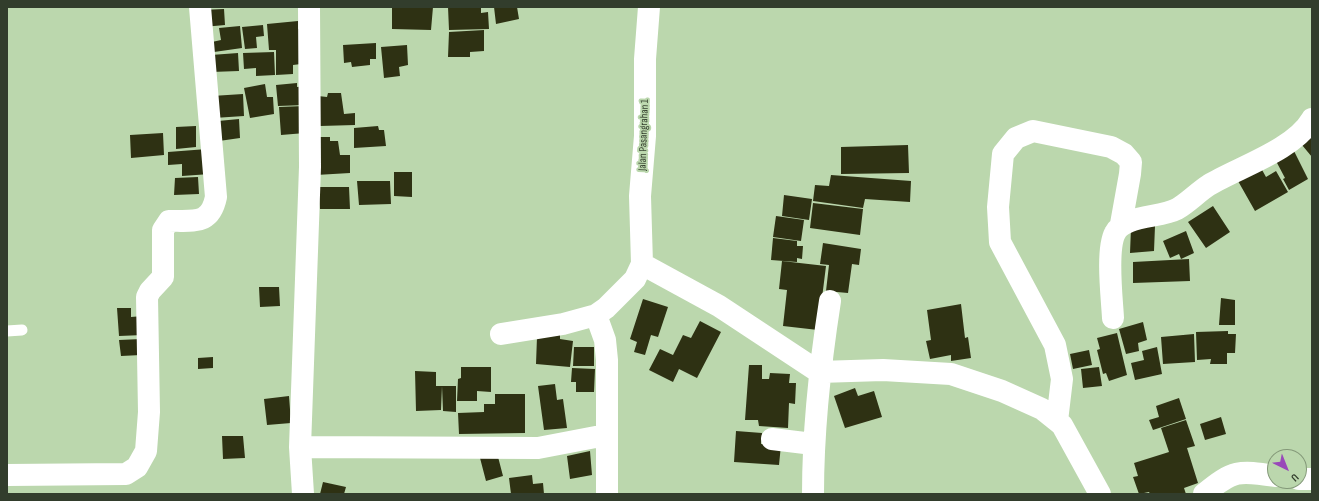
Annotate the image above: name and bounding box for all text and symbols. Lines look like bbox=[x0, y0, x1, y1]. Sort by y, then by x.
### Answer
street label: Jalan Pasangrahan 1 bbox=[636, 99, 652, 171]
north arrow bbox=[1267, 449, 1307, 489]
text: U bbox=[1288, 471, 1301, 484]

